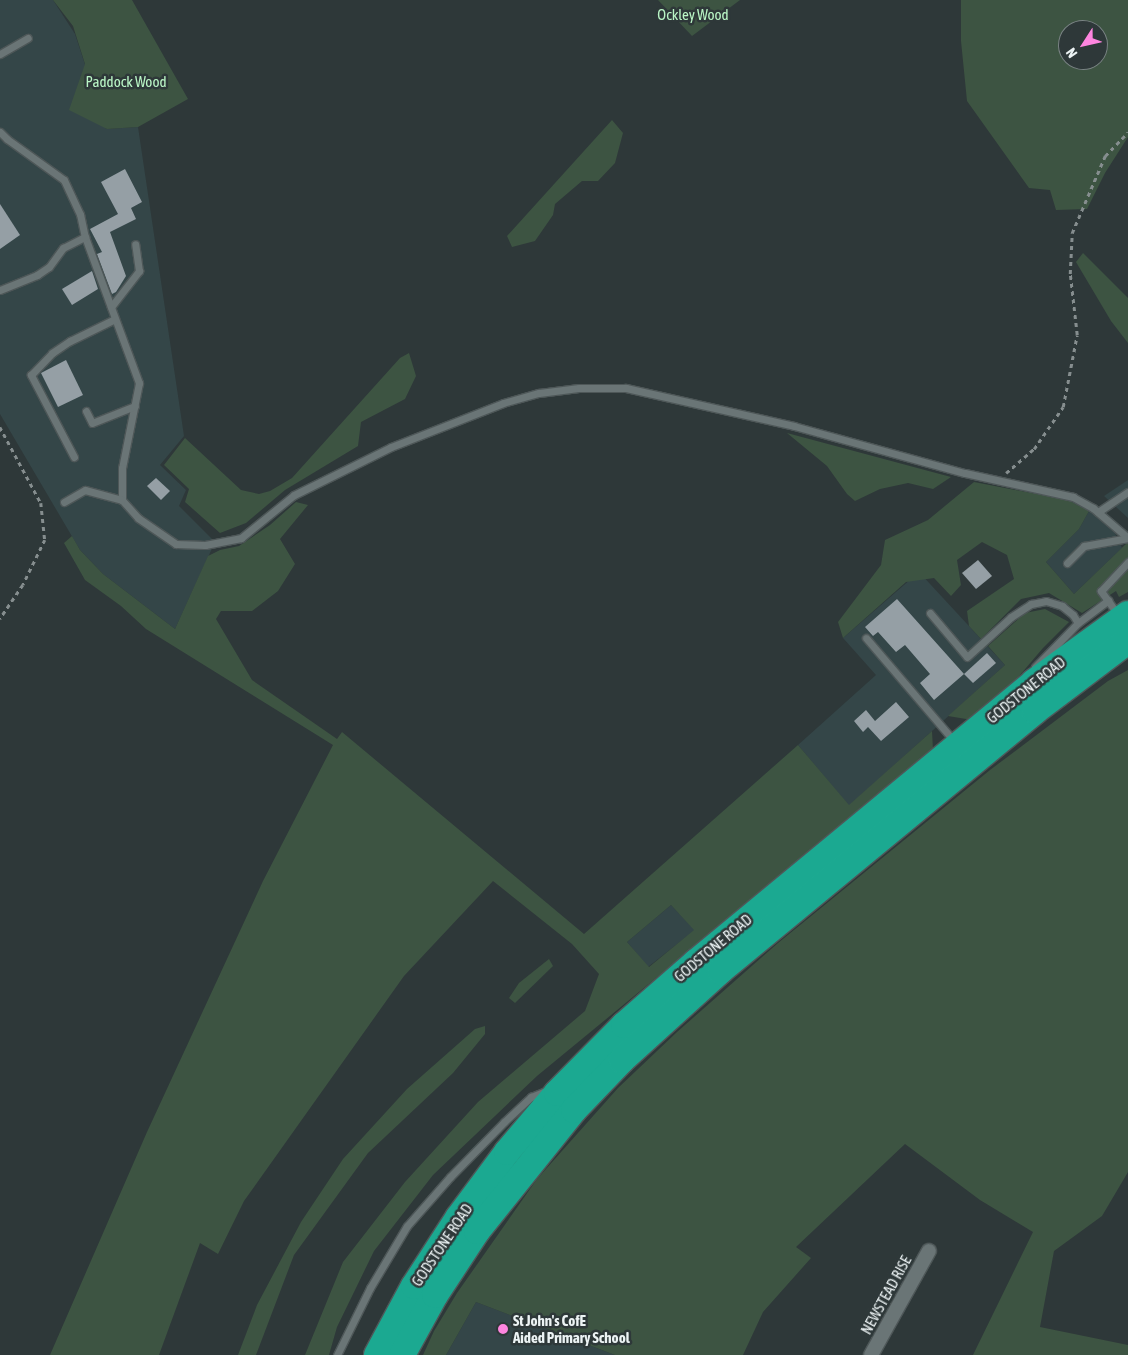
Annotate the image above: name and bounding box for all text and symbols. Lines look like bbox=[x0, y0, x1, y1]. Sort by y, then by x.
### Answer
park label: Ockley Wood bbox=[657, 6, 729, 24]
north arrow bbox=[1058, 20, 1108, 70]
text: N bbox=[1063, 45, 1080, 61]
park label: Paddock Wood bbox=[85, 73, 167, 91]
street label: GODSTONE ROAD bbox=[983, 653, 1069, 727]
street label: GODSTONE ROAD bbox=[671, 910, 755, 986]
street label: GODSTONE ROAD bbox=[408, 1200, 476, 1290]
street label: NEWSTEAD RISE bbox=[857, 1252, 915, 1338]
place label: St John's CofE Aided Primary School bbox=[513, 1311, 630, 1346]
marker: St John's CofE Aided Primary School bbox=[497, 1323, 509, 1335]

